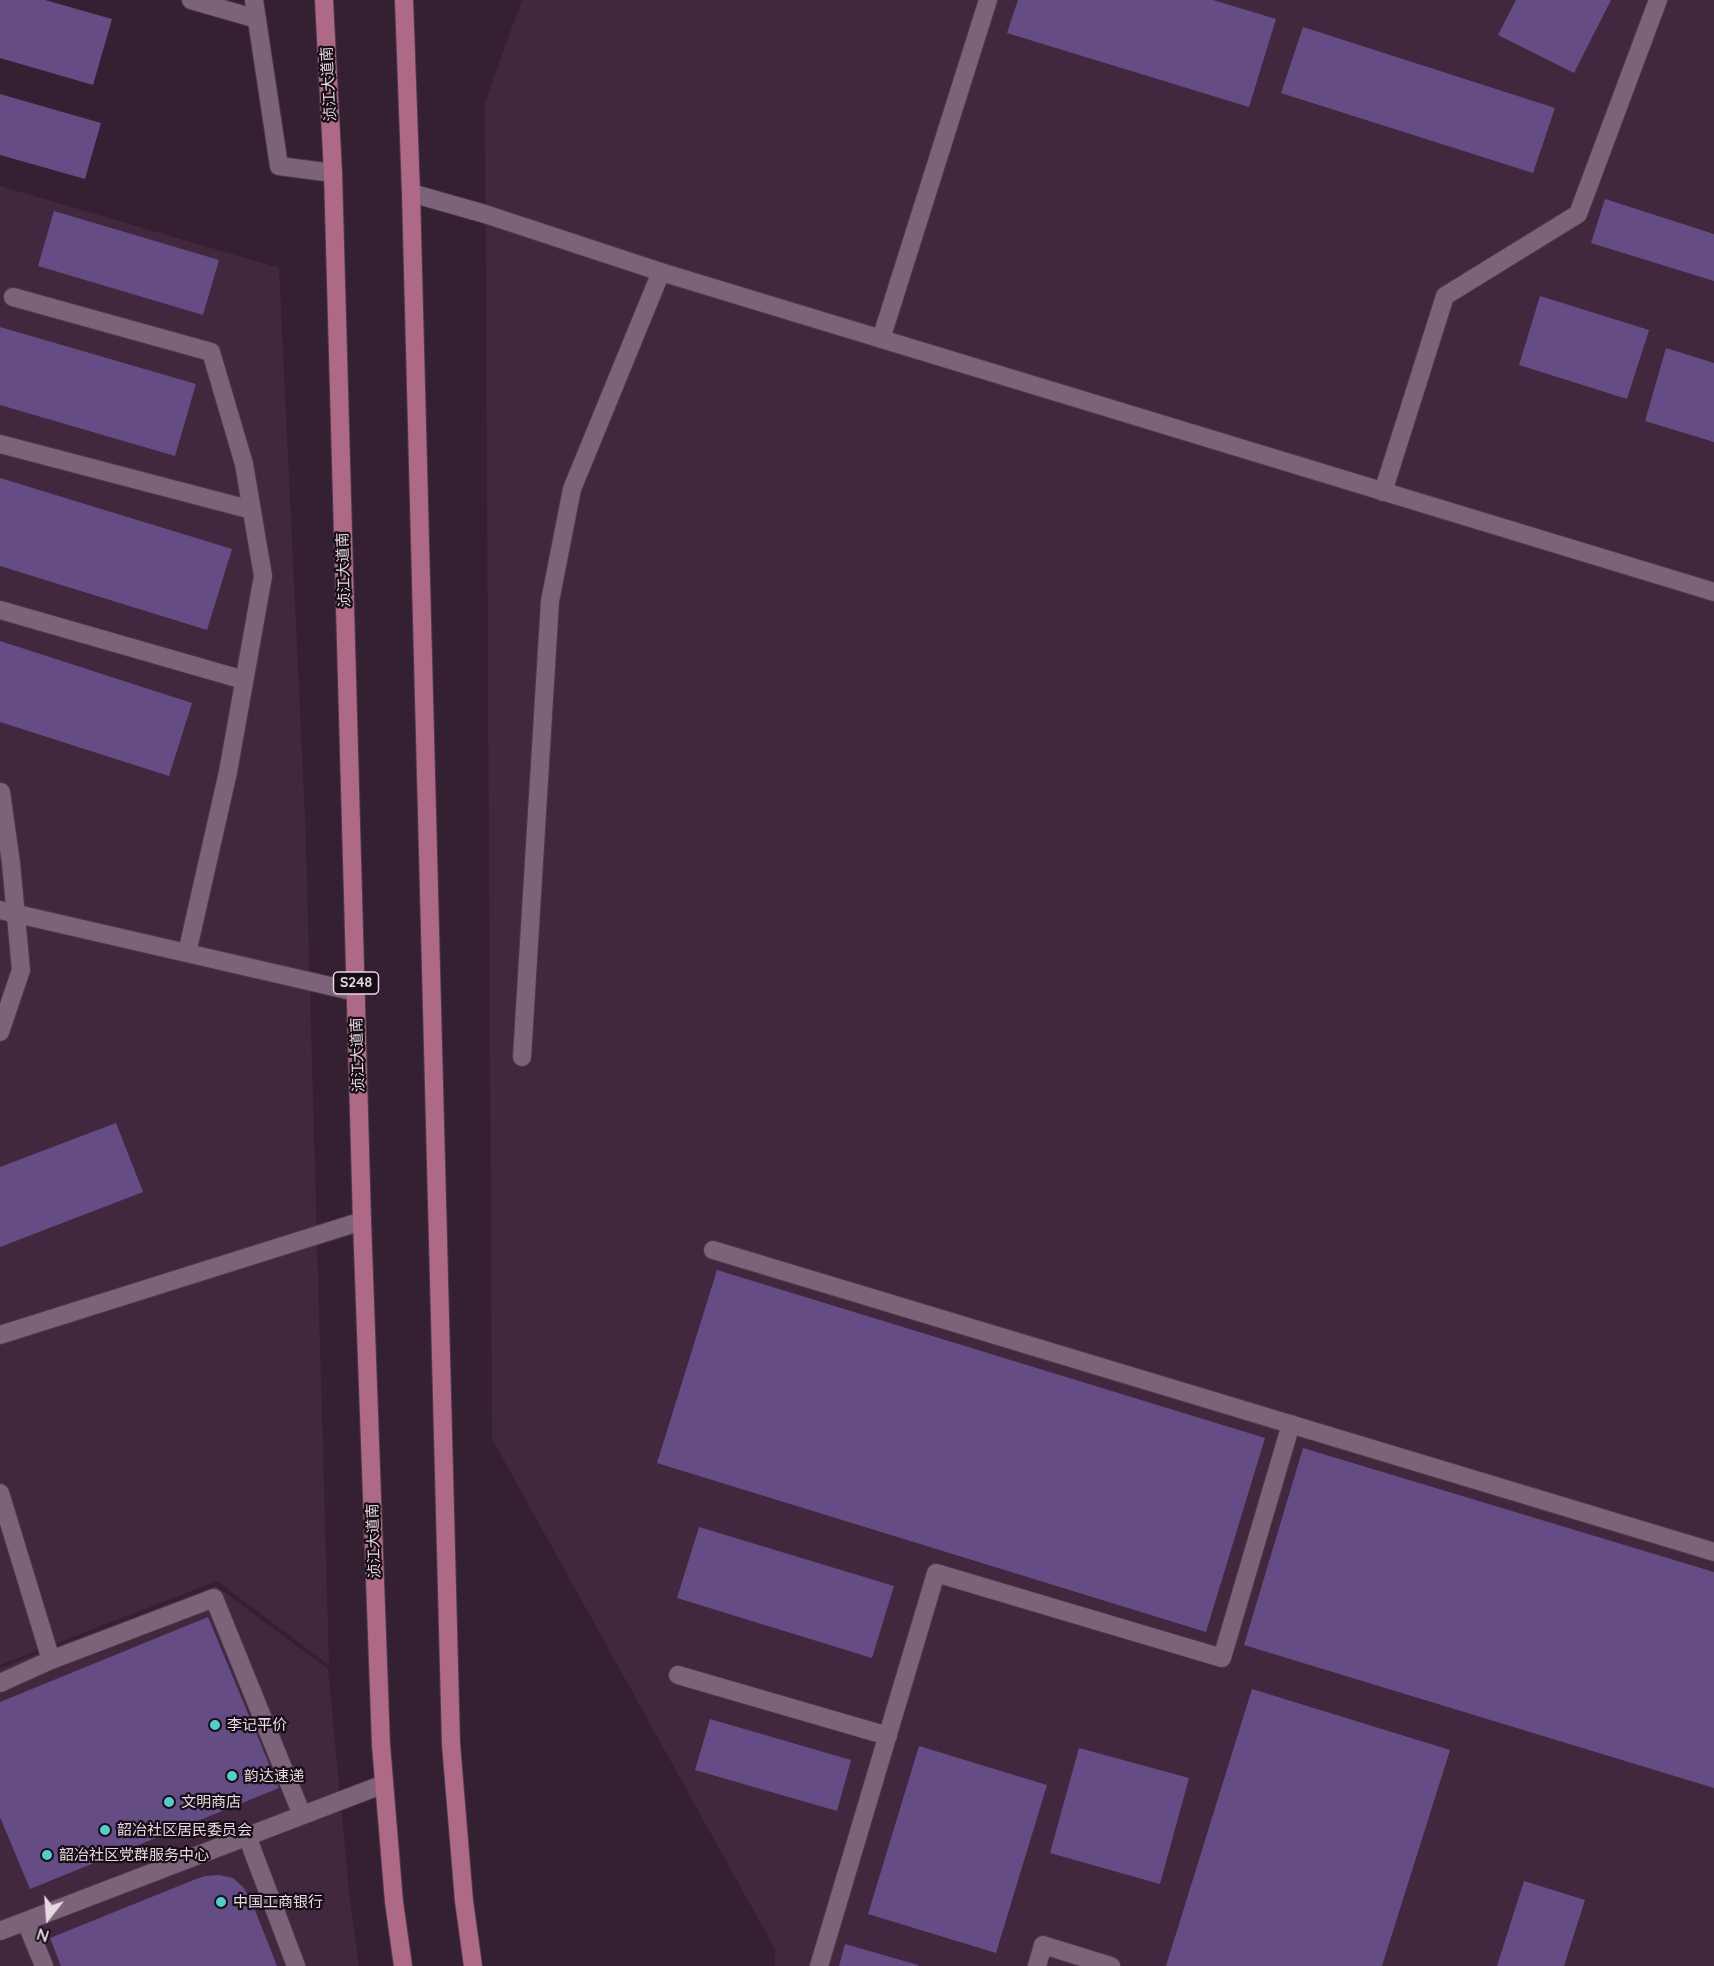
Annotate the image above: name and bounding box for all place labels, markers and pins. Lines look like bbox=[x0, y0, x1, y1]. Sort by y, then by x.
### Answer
place label: 李记平价 bbox=[227, 1716, 287, 1734]
marker: 李记平价 bbox=[208, 1718, 222, 1732]
place label: 韵达速递 bbox=[244, 1767, 304, 1785]
marker: 韵达速递 bbox=[225, 1769, 239, 1783]
place label: 文明商店 bbox=[181, 1793, 241, 1811]
marker: 文明商店 bbox=[162, 1795, 176, 1809]
place label: 韶冶社区居民委员会 bbox=[117, 1821, 252, 1839]
marker: 韶冶社区居民委员会 bbox=[98, 1823, 112, 1837]
place label: 韶冶社区党群服务中心 bbox=[59, 1846, 209, 1864]
marker: 韶冶社区党群服务中心 bbox=[40, 1848, 54, 1862]
place label: 中国工商银行 bbox=[233, 1893, 323, 1911]
marker: 中国工商银行 bbox=[214, 1895, 228, 1909]

